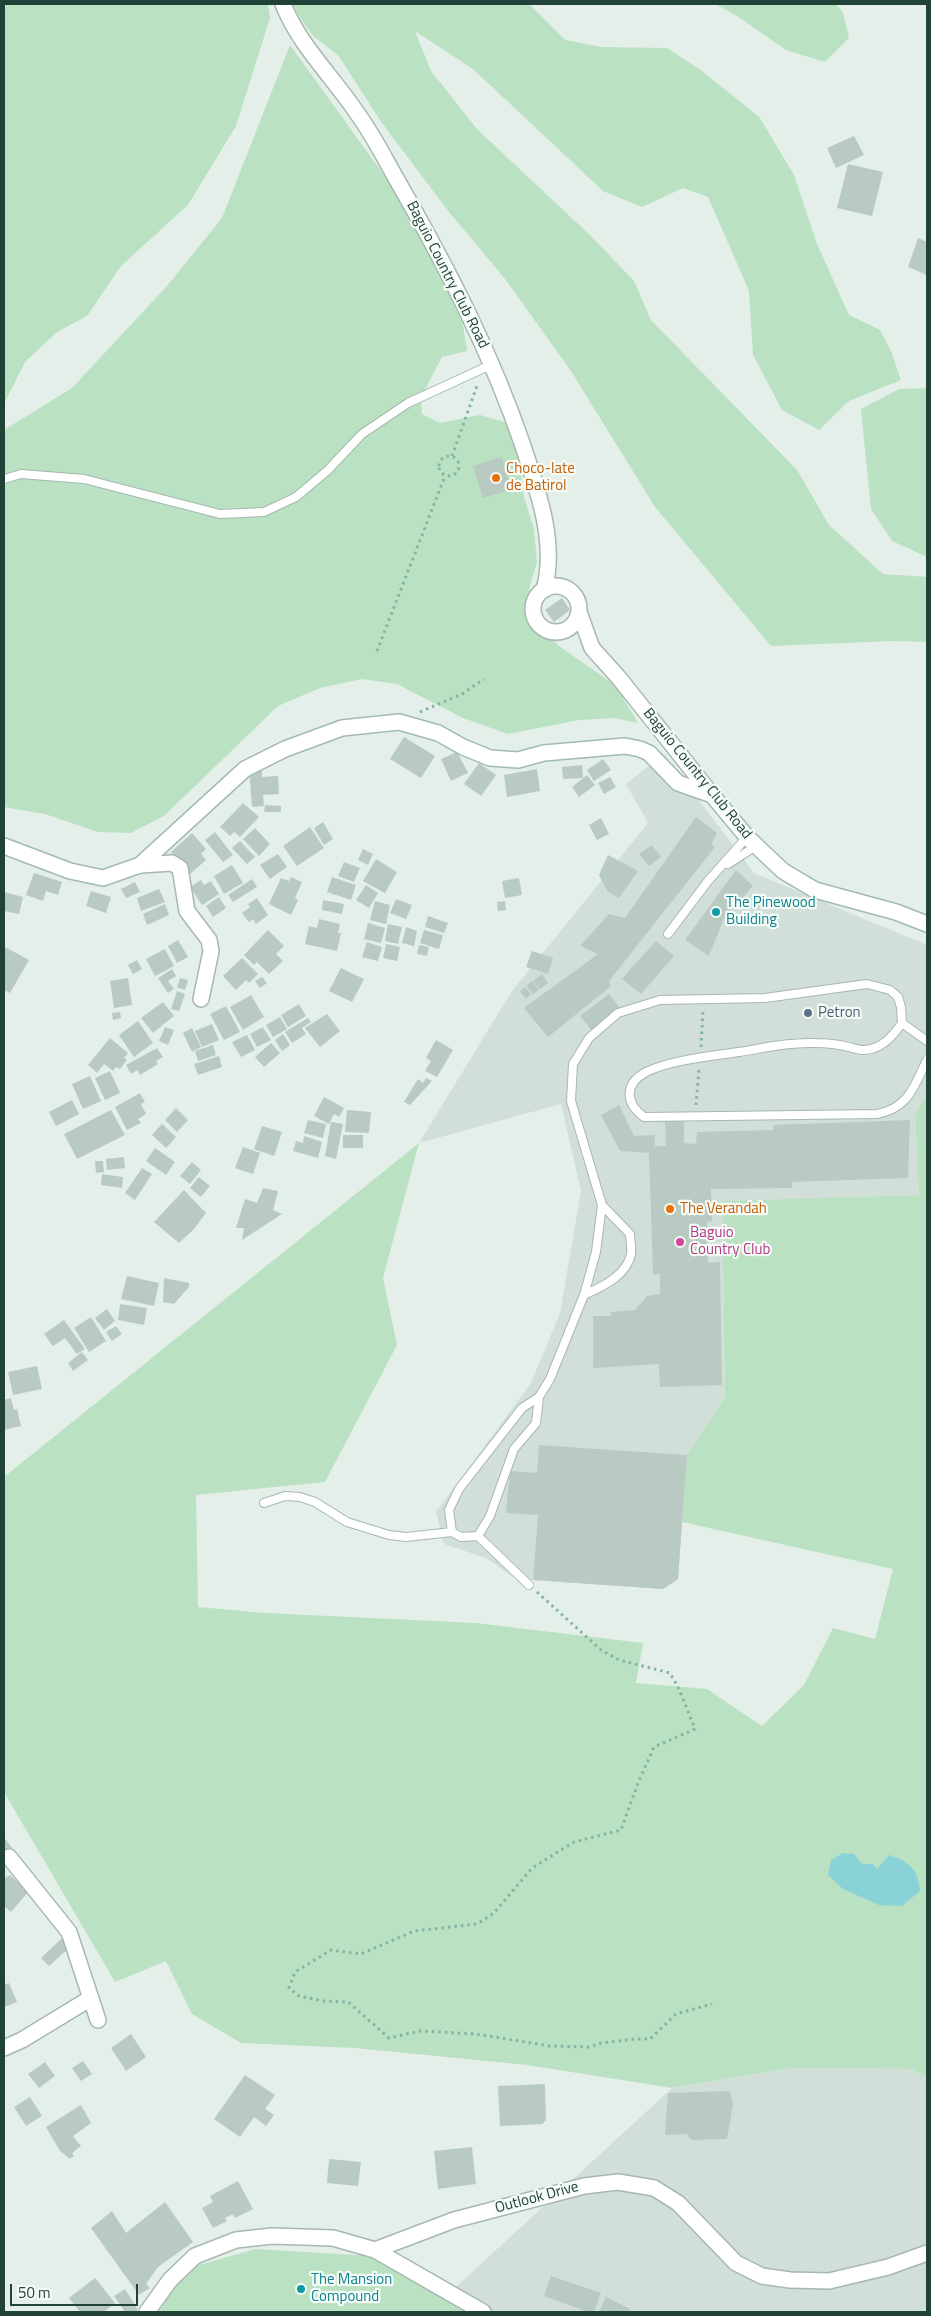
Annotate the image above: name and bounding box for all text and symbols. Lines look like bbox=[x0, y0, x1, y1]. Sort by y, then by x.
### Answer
street label: Baguio Country Club Road bbox=[402, 198, 492, 352]
place label: Choco-late de Batirol bbox=[506, 460, 575, 495]
marker: Choco-late de Batirol bbox=[490, 472, 502, 484]
street label: Baguio Country Club Road bbox=[639, 705, 755, 843]
place label: The Pinewood Building bbox=[726, 894, 816, 929]
marker: The Pinewood Building bbox=[710, 906, 722, 918]
place label: Petron bbox=[818, 1004, 861, 1022]
marker: Petron bbox=[802, 1007, 814, 1019]
place label: The Verandah bbox=[680, 1200, 767, 1218]
marker: The Verandah bbox=[664, 1203, 676, 1215]
place label: Baguio Country Club bbox=[690, 1224, 770, 1259]
marker: Baguio Country Club bbox=[674, 1236, 686, 1248]
street label: Outlook Drive bbox=[493, 2178, 581, 2218]
place label: The Mansion Compound bbox=[311, 2271, 392, 2306]
scale bar bbox=[12, 2274, 140, 2306]
text: 50 m bbox=[18, 2281, 51, 2304]
marker: The Mansion Compound bbox=[295, 2283, 307, 2295]

